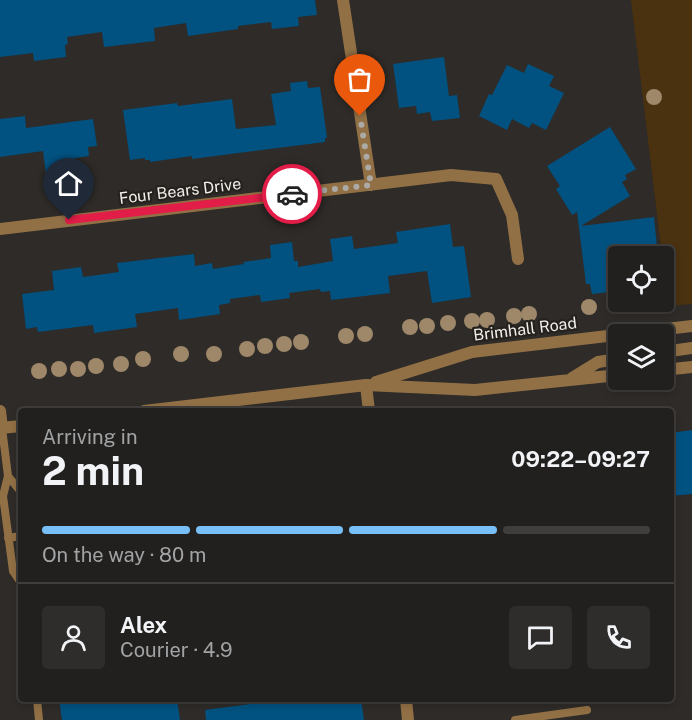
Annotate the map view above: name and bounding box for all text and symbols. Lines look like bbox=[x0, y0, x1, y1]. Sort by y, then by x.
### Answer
pin bbox=[334, 54, 385, 116]
icon: bag bbox=[343, 63, 376, 96]
pin bbox=[43, 158, 94, 220]
courier bbox=[262, 164, 322, 224]
icon: home bbox=[52, 167, 85, 200]
street label: Four Bears Drive bbox=[118, 174, 242, 208]
icon: car bbox=[276, 178, 309, 211]
map controls bbox=[608, 246, 674, 390]
button: locate bbox=[608, 246, 674, 312]
street label: Brimhall Road bbox=[472, 313, 578, 345]
button: layers bbox=[608, 324, 674, 390]
text: Arriving in bbox=[42, 425, 137, 449]
text: 09:22–09:27 bbox=[511, 446, 650, 472]
text: 2 min bbox=[42, 448, 144, 494]
text: On the way · 80 m bbox=[42, 543, 206, 567]
button: person bbox=[42, 606, 105, 669]
button: chat bbox=[509, 606, 572, 669]
button: phone bbox=[587, 606, 650, 669]
text: Alex bbox=[120, 612, 167, 638]
text: Courier · 4.9 bbox=[120, 638, 232, 662]

